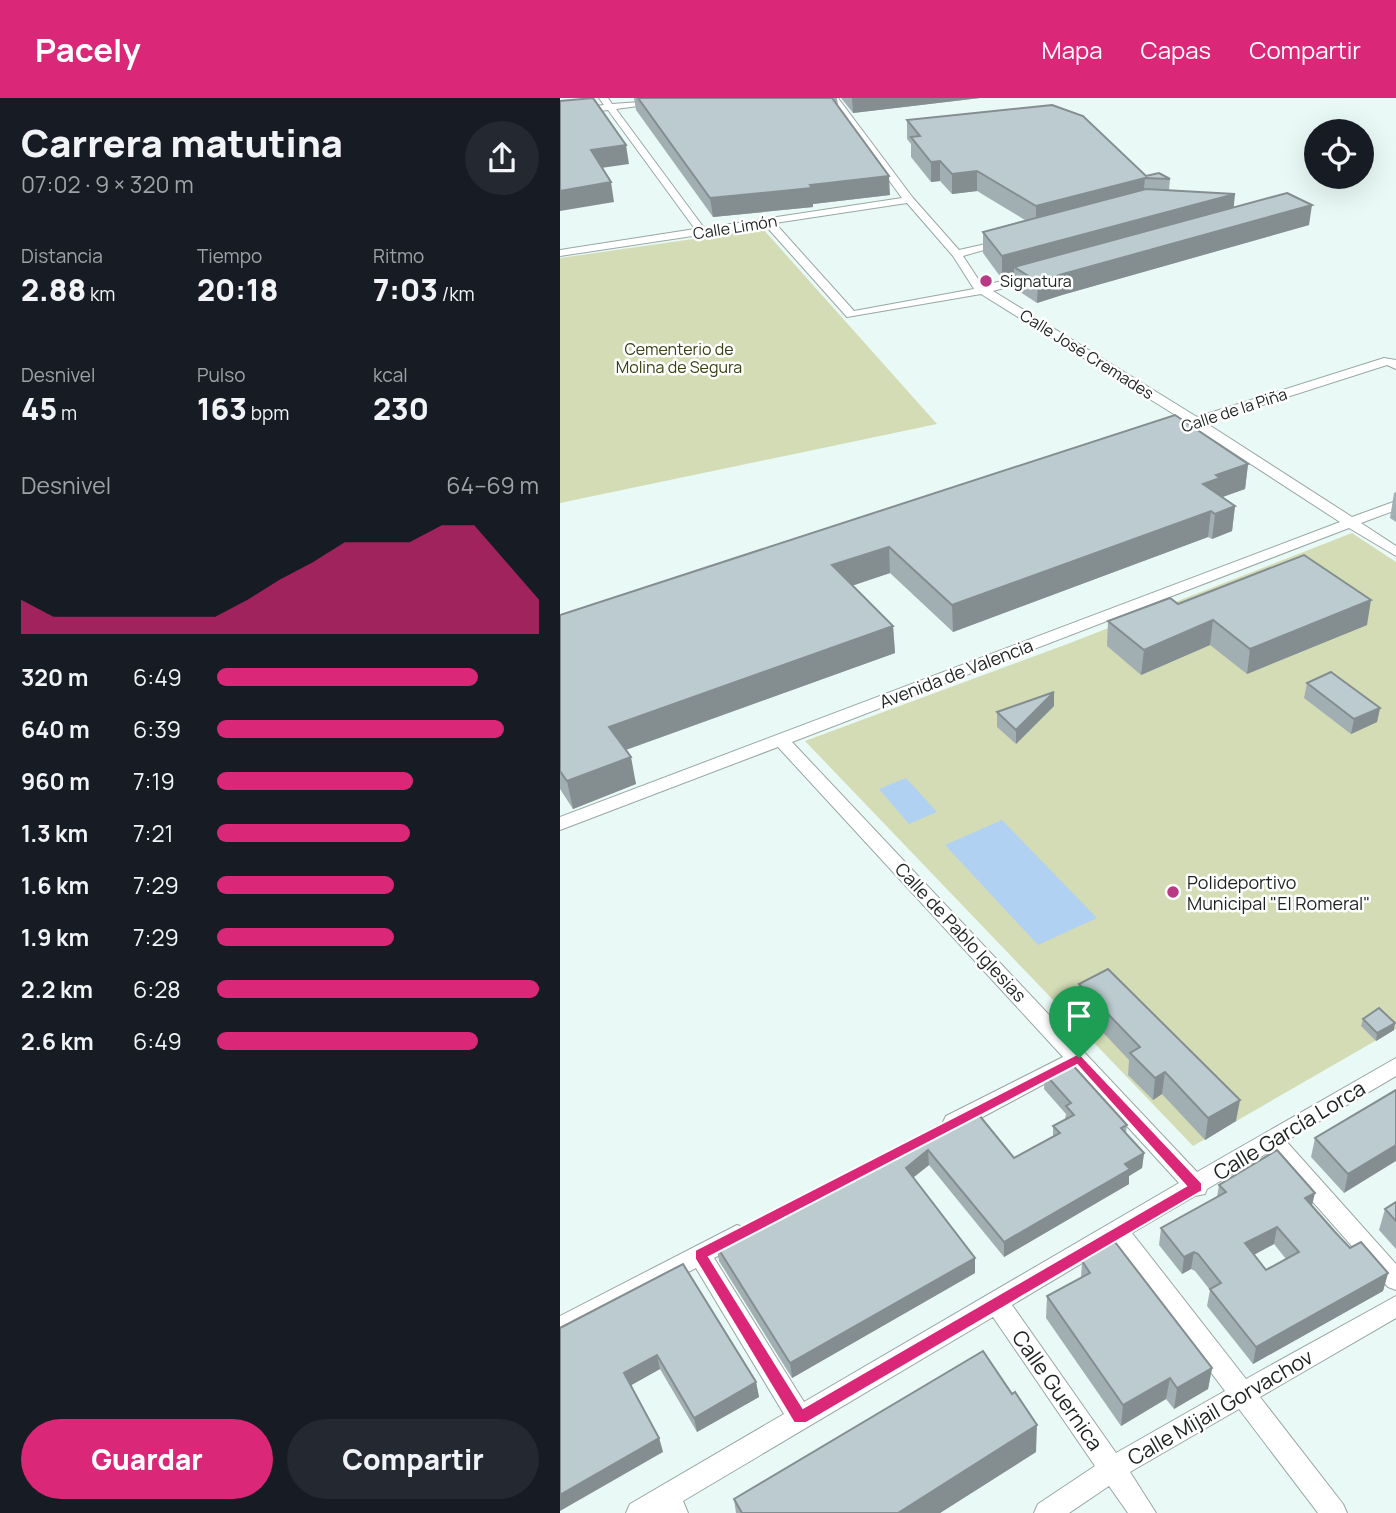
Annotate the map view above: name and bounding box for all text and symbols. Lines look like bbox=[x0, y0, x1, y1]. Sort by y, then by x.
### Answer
text: Pacely bbox=[35, 27, 141, 72]
text: Mapa bbox=[1042, 33, 1103, 66]
text: Capas bbox=[1141, 33, 1211, 66]
text: Compartir bbox=[1249, 33, 1361, 66]
text: Carrera matutina bbox=[21, 116, 343, 168]
map controls bbox=[1304, 119, 1374, 189]
button: locate bbox=[1304, 119, 1374, 189]
button: share bbox=[465, 121, 539, 195]
text: 07:02 · 9 × 320 m bbox=[21, 168, 194, 200]
street label: Calle Limón bbox=[691, 210, 779, 244]
text: Distancia bbox=[21, 243, 103, 269]
text: Tiempo bbox=[197, 243, 262, 269]
text: Ritmo bbox=[373, 243, 424, 269]
text: 2.88 bbox=[21, 269, 86, 310]
text: 20:18 bbox=[197, 269, 278, 310]
text: 7:03 bbox=[373, 269, 438, 310]
place label: Signatura bbox=[1000, 270, 1072, 292]
marker: Signatura bbox=[978, 273, 994, 289]
text: km bbox=[86, 281, 115, 307]
text: /km bbox=[438, 281, 475, 307]
street label: Calle José Cremades bbox=[1016, 304, 1158, 404]
park label: Cementerio de Molina de Segura bbox=[616, 338, 742, 378]
text: Desnivel bbox=[21, 362, 95, 388]
text: Pulso bbox=[197, 362, 245, 388]
text: kcal bbox=[373, 362, 408, 388]
street label: Calle de la Piña bbox=[1178, 383, 1290, 437]
text: 45 bbox=[21, 388, 57, 429]
text: 163 bbox=[197, 388, 247, 429]
text: 230 bbox=[373, 388, 429, 429]
text: m bbox=[57, 400, 77, 426]
text: bpm bbox=[247, 400, 289, 426]
text: Desnivel bbox=[21, 469, 111, 501]
text: 64–69 m bbox=[446, 469, 539, 501]
street label: Avenida de Valencia bbox=[876, 633, 1036, 713]
text: 320 m bbox=[21, 661, 88, 693]
text: 6:49 bbox=[133, 661, 182, 693]
text: 640 m bbox=[21, 713, 90, 745]
text: 6:39 bbox=[133, 713, 181, 745]
text: 960 m bbox=[21, 765, 90, 797]
text: 7:19 bbox=[133, 765, 175, 797]
text: 1.3 km bbox=[21, 817, 88, 849]
text: 7:21 bbox=[133, 817, 174, 849]
street label: Calle de Pablo Iglesias bbox=[890, 857, 1032, 1007]
text: 1.6 km bbox=[21, 869, 89, 901]
text: 7:29 bbox=[133, 869, 179, 901]
place label: Polideportivo Municipal "El Romeral" bbox=[1187, 870, 1370, 915]
marker: Polideportivo Municipal "El Romeral" bbox=[1165, 884, 1181, 900]
text: 1.9 km bbox=[21, 921, 89, 953]
text: 7:29 bbox=[133, 921, 179, 953]
text: 2.2 km bbox=[21, 973, 93, 1005]
text: 6:28 bbox=[133, 973, 181, 1005]
pin bbox=[1049, 986, 1109, 1058]
icon: arrive bbox=[1060, 997, 1098, 1035]
text: 2.6 km bbox=[21, 1025, 94, 1057]
text: 6:49 bbox=[133, 1025, 182, 1057]
street label: Calle García Lorca bbox=[1208, 1074, 1370, 1186]
street label: Calle Guernica bbox=[1006, 1324, 1110, 1456]
street label: Calle Mijail Gorvachov bbox=[1122, 1342, 1318, 1472]
button: Guardar bbox=[21, 1419, 273, 1499]
button: Compartir bbox=[287, 1419, 539, 1499]

